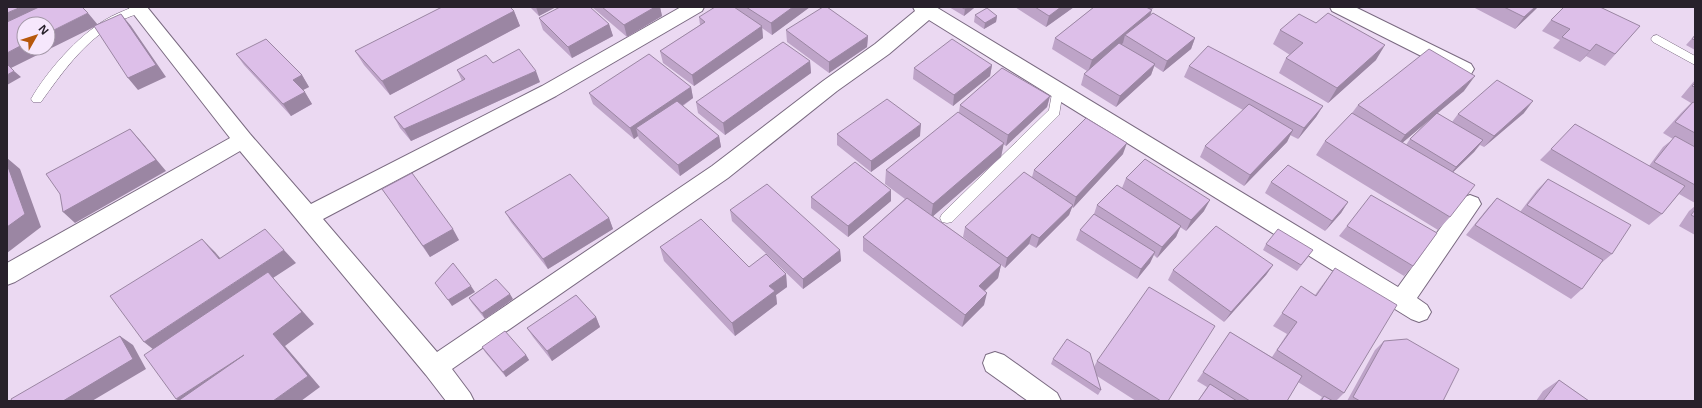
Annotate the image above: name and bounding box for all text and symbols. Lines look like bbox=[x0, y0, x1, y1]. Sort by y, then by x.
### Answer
north arrow bbox=[16, 16, 56, 56]
text: N bbox=[36, 21, 53, 38]

